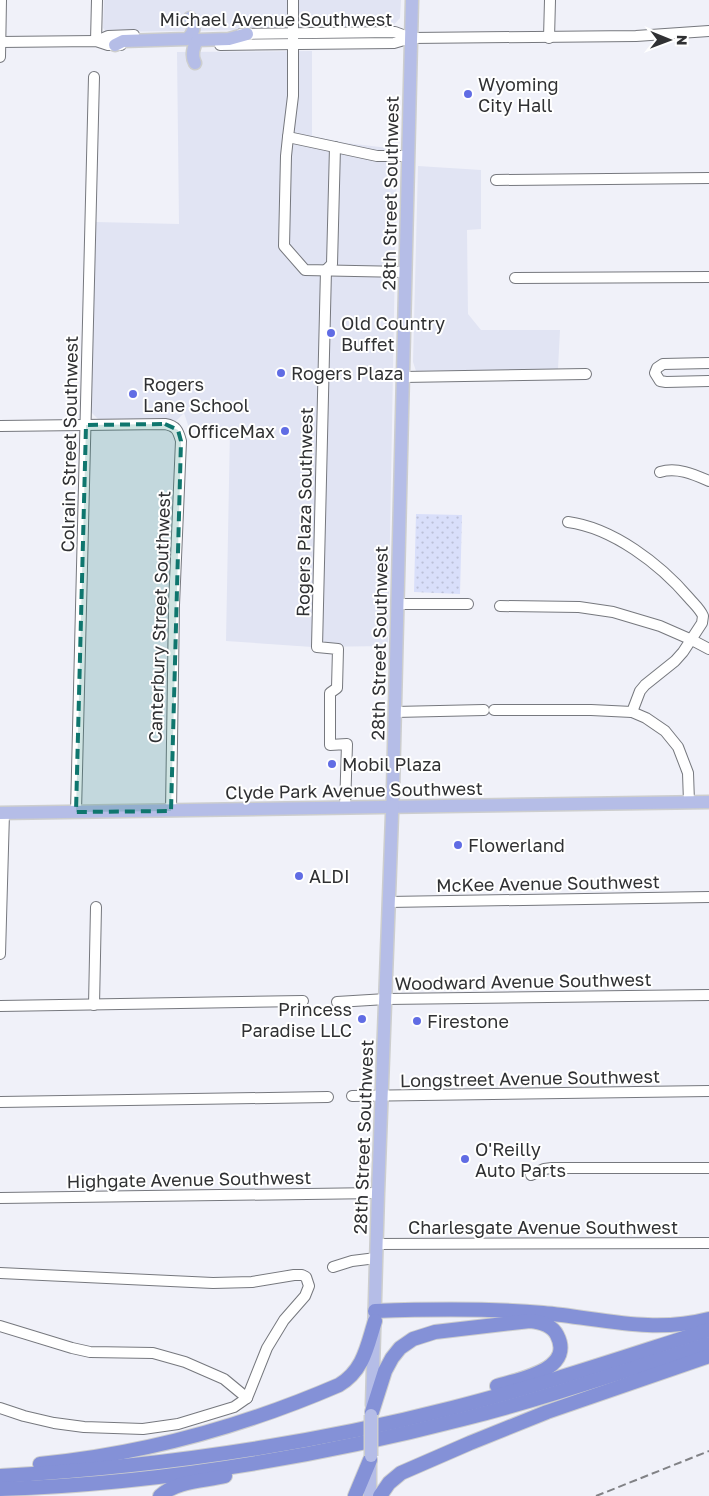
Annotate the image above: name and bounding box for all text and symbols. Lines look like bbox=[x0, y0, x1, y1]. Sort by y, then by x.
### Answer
street label: Michael Avenue Southwest bbox=[160, 8, 392, 30]
north arrow bbox=[644, 15, 694, 65]
text: N bbox=[674, 35, 691, 46]
place label: Wyoming City Hall bbox=[478, 73, 559, 116]
marker: Wyoming City Hall bbox=[462, 88, 474, 100]
street label: 28th Street Southwest bbox=[377, 95, 403, 291]
place label: Old Country Buffet bbox=[341, 312, 445, 355]
marker: Old Country Buffet bbox=[325, 327, 337, 339]
street label: Colrain Street Southwest bbox=[56, 335, 82, 553]
place label: Rogers Plaza bbox=[291, 362, 404, 384]
marker: Rogers Plaza bbox=[275, 367, 287, 379]
place label: Rogers Lane School bbox=[143, 373, 250, 416]
marker: Rogers Lane School bbox=[127, 388, 139, 400]
street label: Rogers Plaza Southwest bbox=[291, 407, 317, 617]
place label: OfficeMax bbox=[188, 420, 275, 442]
marker: OfficeMax bbox=[279, 425, 291, 437]
street label: Canterbury Street Southwest bbox=[144, 490, 174, 744]
street label: 28th Street Southwest bbox=[366, 545, 392, 741]
place label: Mobil Plaza bbox=[342, 753, 442, 775]
marker: Mobil Plaza bbox=[326, 758, 338, 770]
street label: Clyde Park Avenue Southwest bbox=[225, 777, 483, 803]
place label: Flowerland bbox=[468, 834, 565, 856]
marker: Flowerland bbox=[452, 839, 464, 851]
place label: ALDI bbox=[309, 865, 350, 887]
marker: ALDI bbox=[293, 870, 305, 882]
street label: McKee Avenue Southwest bbox=[436, 870, 660, 896]
street label: Woodward Avenue Southwest bbox=[394, 968, 652, 994]
place label: Princess Paradise LLC bbox=[241, 998, 352, 1041]
place label: Firestone bbox=[427, 1010, 509, 1032]
marker: Princess Paradise LLC bbox=[356, 1013, 368, 1025]
marker: Firestone bbox=[411, 1015, 423, 1027]
street label: 28th Street Southwest bbox=[349, 1039, 377, 1235]
street label: Longstreet Avenue Southwest bbox=[400, 1065, 660, 1091]
place label: O'Reilly Auto Parts bbox=[475, 1138, 566, 1181]
marker: O'Reilly Auto Parts bbox=[459, 1153, 471, 1165]
street label: Highgate Avenue Southwest bbox=[66, 1166, 312, 1192]
street label: Charlesgate Avenue Southwest bbox=[408, 1216, 678, 1238]

